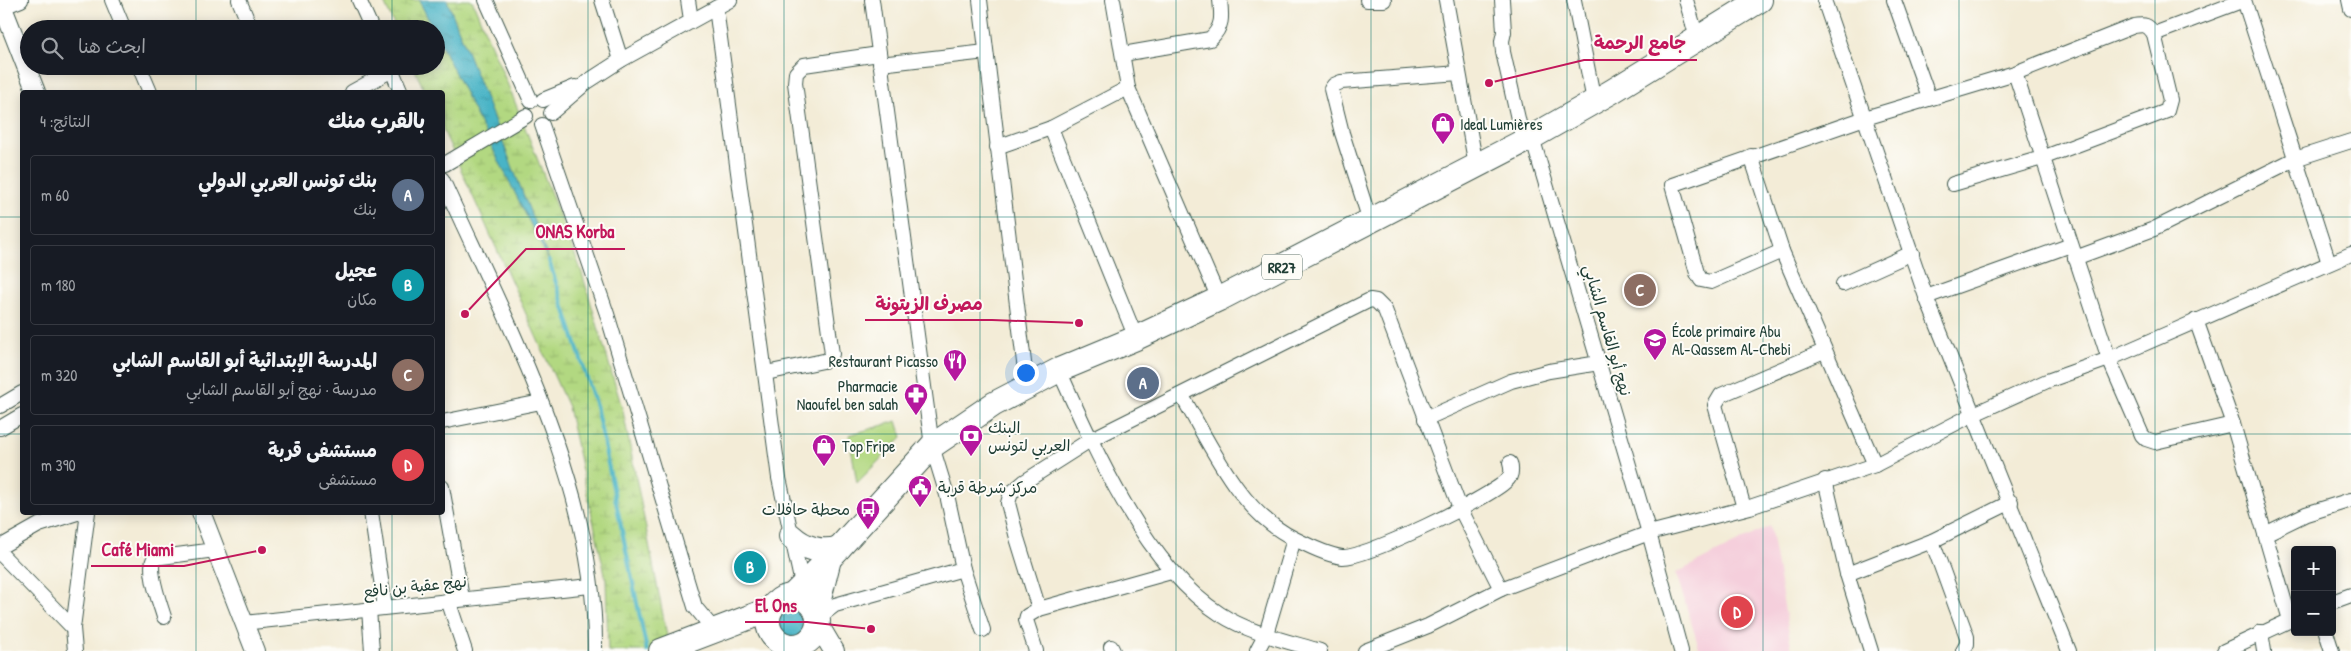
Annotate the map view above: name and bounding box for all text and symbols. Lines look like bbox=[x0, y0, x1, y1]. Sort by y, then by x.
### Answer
search box bbox=[20, 20, 445, 75]
callout: جامع الرحمة bbox=[1584, 27, 1697, 60]
text: جامع الرحمة bbox=[1594, 30, 1686, 56]
text: ابحث هنا bbox=[78, 33, 146, 59]
icon: search bbox=[38, 34, 66, 62]
text: بالقرب منك bbox=[328, 106, 425, 135]
text: النتائج: 4 bbox=[40, 110, 90, 132]
shop icon: Ideal Lumières bbox=[1430, 111, 1456, 145]
place label: Ideal Lumières bbox=[1460, 113, 1542, 135]
text: بنك تونس العربي الدولي bbox=[198, 167, 377, 193]
text: 60 m bbox=[41, 184, 69, 206]
text: A bbox=[404, 184, 412, 206]
text: بنك bbox=[353, 198, 377, 220]
callout: ONAS Korba bbox=[526, 216, 625, 249]
text: ONAS Korba bbox=[536, 219, 615, 244]
road number: RR27 bbox=[1262, 254, 1302, 280]
text: عجيل bbox=[335, 257, 377, 283]
street label: نهج أبو القاسم الشابي bbox=[1575, 262, 1637, 399]
pin: C bbox=[1624, 271, 1656, 309]
text: 180 m bbox=[41, 274, 75, 296]
text: B bbox=[404, 274, 412, 296]
callout: مصرف الزيتونة bbox=[865, 287, 992, 320]
text: مكان bbox=[347, 288, 377, 310]
text: مصرف الزيتونة bbox=[875, 291, 983, 316]
place label: École primaire Abu Al-Qassem Al-Chebi bbox=[1672, 320, 1791, 360]
school or university icon: École primaire Abu Al-Qassem Al-Chebi bbox=[1642, 327, 1668, 361]
text: المدرسة الإبتدائية أبو القاسم الشابي bbox=[112, 347, 377, 373]
restaurant icon: Restaurant Picasso bbox=[942, 348, 968, 382]
place label: Restaurant Picasso bbox=[829, 350, 939, 372]
your location bbox=[1013, 360, 1039, 386]
text: 320 m bbox=[41, 364, 77, 386]
text: C bbox=[404, 364, 412, 386]
pin: A bbox=[1127, 364, 1159, 402]
place label: Pharmacie Naoufel ben salah bbox=[797, 375, 899, 415]
text: مدرسة · نهج أبو القاسم الشابي bbox=[186, 378, 377, 400]
pharmacy icon: Pharmacie Naoufel ben salah bbox=[903, 382, 929, 416]
place label: البنك العربي لتونس bbox=[988, 416, 1070, 460]
bank icon: البنك العربي لتونس bbox=[958, 423, 984, 457]
shop icon: Top Fripe bbox=[811, 433, 837, 467]
place label: Top Fripe bbox=[842, 435, 896, 457]
text: مستشفى قربة bbox=[268, 437, 377, 463]
text: 390 m bbox=[41, 454, 76, 476]
text: D bbox=[404, 454, 412, 476]
text: مستشفى bbox=[318, 468, 377, 490]
public building icon: مركز شرطة قربة bbox=[907, 474, 933, 508]
place label: مركز شرطة قربة bbox=[938, 476, 1037, 498]
bus stop icon: محطة حافلات bbox=[855, 496, 881, 530]
place label: محطة حافلات bbox=[762, 498, 850, 520]
callout: Café Miami bbox=[91, 533, 184, 566]
text: Café Miami bbox=[102, 537, 174, 562]
map controls bbox=[2291, 546, 2336, 636]
button: + bbox=[2291, 546, 2336, 591]
pin: B bbox=[734, 548, 766, 586]
street label: نهج عقبة بن نافع bbox=[362, 570, 468, 603]
callout: El Ons bbox=[745, 589, 807, 622]
button: − bbox=[2291, 591, 2336, 636]
text: El Ons bbox=[755, 593, 797, 618]
pin: D bbox=[1721, 593, 1753, 631]

